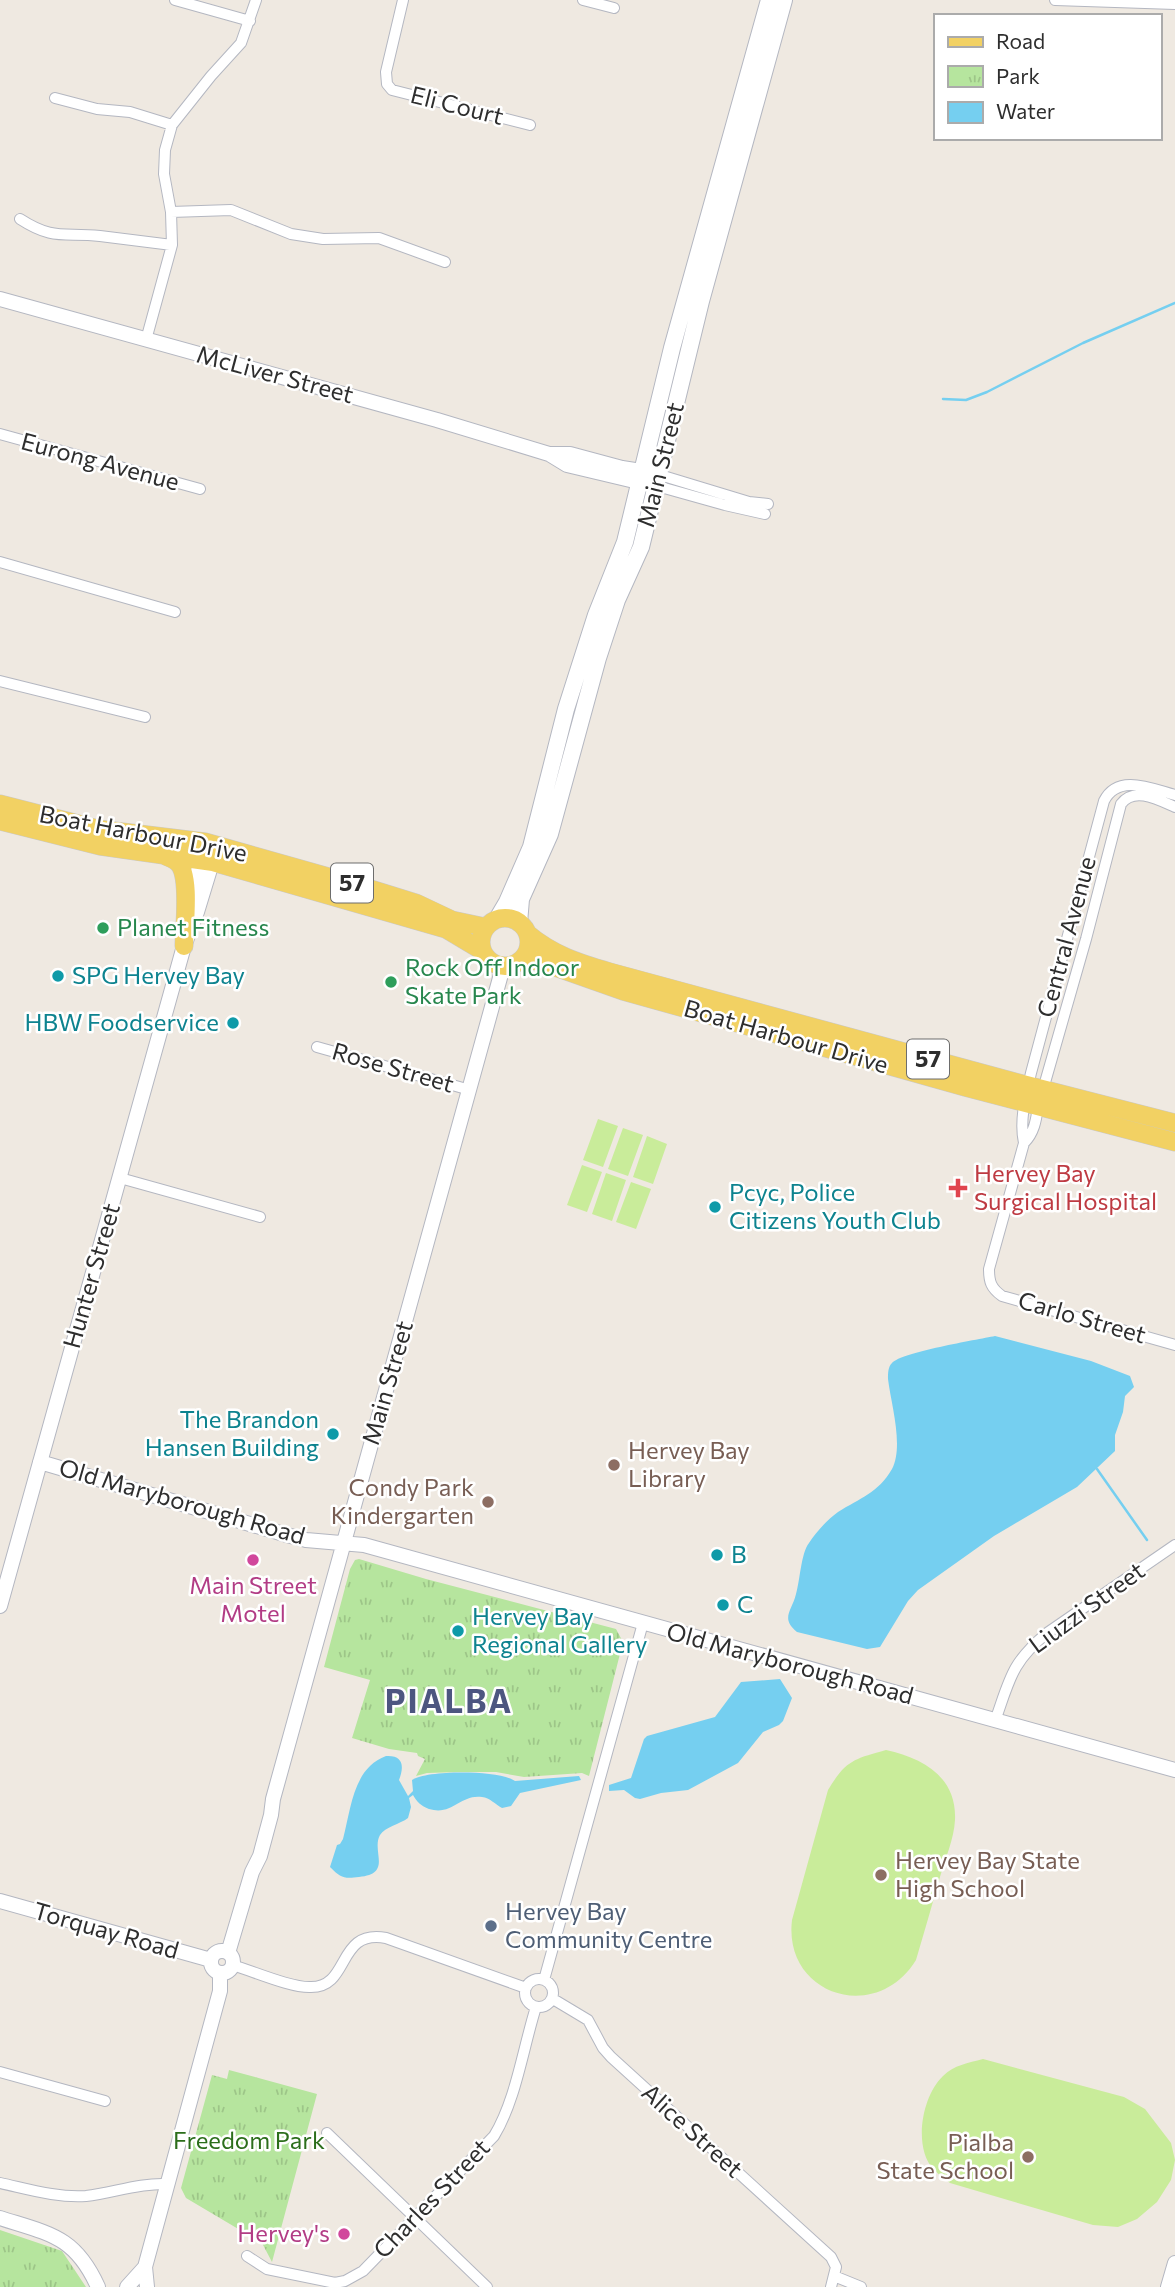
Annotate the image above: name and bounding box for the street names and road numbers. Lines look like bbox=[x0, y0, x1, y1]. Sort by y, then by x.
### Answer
street label: Eli Court bbox=[408, 79, 507, 130]
street label: McLiver Street bbox=[194, 339, 357, 408]
street label: Main Street bbox=[630, 399, 689, 530]
street label: Eurong Avenue bbox=[18, 426, 183, 496]
street label: Boat Harbour Drive bbox=[37, 798, 250, 867]
street label: Central Avenue bbox=[1030, 853, 1101, 1020]
road number: 57 bbox=[331, 863, 373, 902]
street label: Boat Harbour Drive bbox=[681, 993, 892, 1079]
street label: Rose Street bbox=[329, 1035, 458, 1098]
road number: 57 bbox=[907, 1040, 949, 1078]
street label: Hunter Street bbox=[56, 1200, 125, 1351]
street label: Carlo Street bbox=[1015, 1285, 1150, 1349]
street label: Main Street bbox=[355, 1317, 418, 1448]
street label: Old Maryborough Road bbox=[56, 1452, 309, 1550]
street label: Liuzzi Street bbox=[1023, 1555, 1150, 1658]
street label: Old Maryborough Road bbox=[664, 1616, 917, 1709]
street label: Torquay Road bbox=[30, 1895, 182, 1964]
street label: Alice Street bbox=[637, 2077, 750, 2183]
street label: Charles Street bbox=[367, 2132, 495, 2264]

